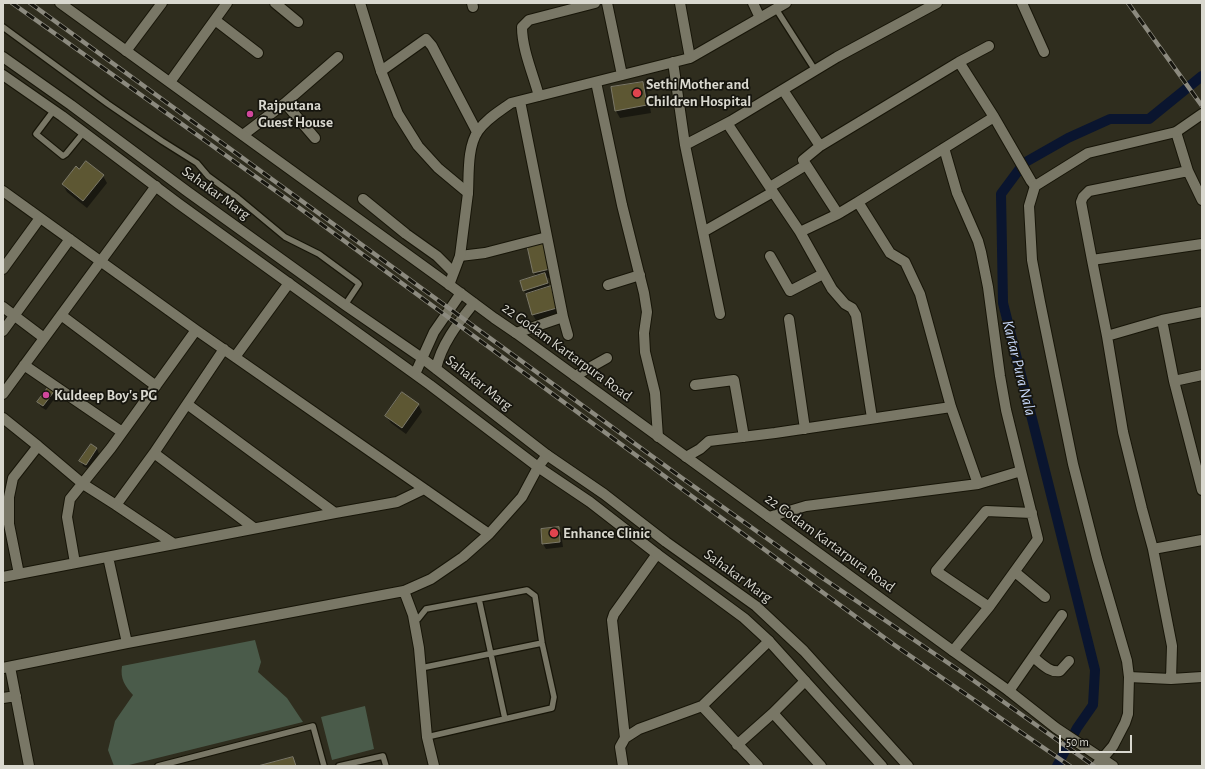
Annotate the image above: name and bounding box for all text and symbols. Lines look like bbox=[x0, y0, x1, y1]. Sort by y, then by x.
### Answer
place label: Sethi Mother and Children Hospital bbox=[646, 75, 751, 110]
marker: Sethi Mother and Children Hospital bbox=[631, 87, 643, 99]
place label: Rajputana Guest House bbox=[258, 96, 333, 131]
marker: Rajputana Guest House bbox=[245, 109, 255, 119]
street label: Sahakar Marg bbox=[178, 162, 254, 224]
street label: 22 Godam Kartarpura Road bbox=[498, 299, 636, 405]
water label: Kartar Pura Nala bbox=[998, 318, 1040, 418]
street label: Sahakar Marg bbox=[442, 351, 516, 415]
place label: Kuldeep Boy's PG bbox=[54, 386, 157, 404]
marker: Kuldeep Boy's PG bbox=[41, 390, 51, 400]
street label: 22 Godam Kartarpura Road bbox=[761, 490, 899, 596]
place label: Enhance Clinic bbox=[563, 524, 650, 542]
marker: Enhance Clinic bbox=[548, 527, 560, 539]
street label: Sahakar Marg bbox=[700, 545, 776, 607]
scale bar bbox=[1061, 727, 1134, 753]
text: 50 m bbox=[1066, 736, 1089, 748]

